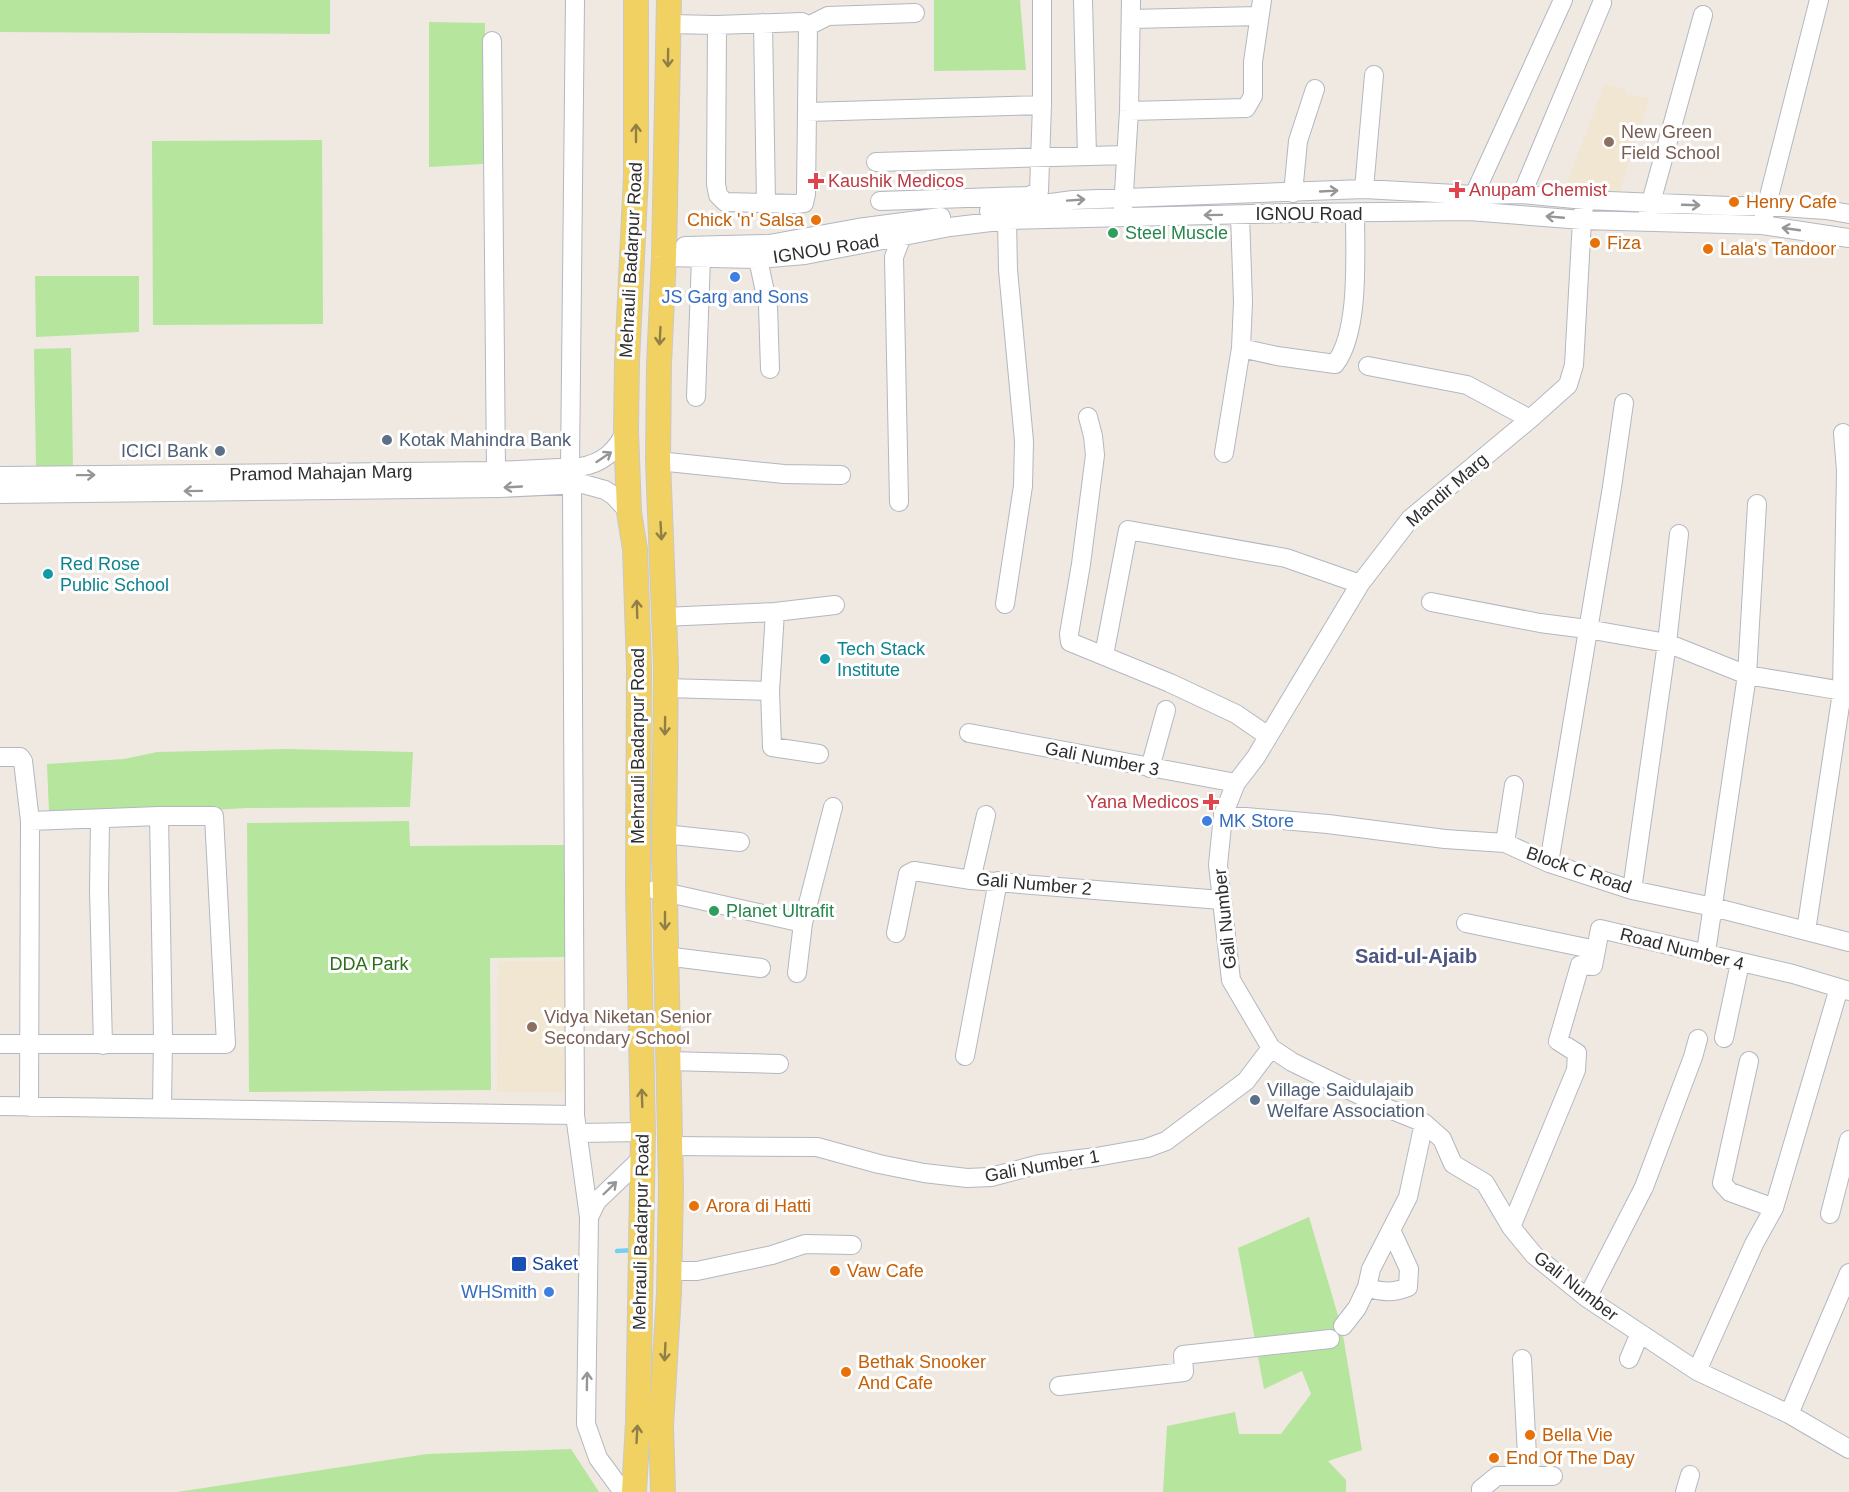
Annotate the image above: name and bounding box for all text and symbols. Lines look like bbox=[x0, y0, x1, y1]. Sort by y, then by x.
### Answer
one-way arrow bbox=[662, 48, 674, 68]
place label: New Green Field School bbox=[1621, 122, 1720, 163]
one-way arrow bbox=[630, 124, 642, 144]
marker: New Green Field School bbox=[1602, 135, 1616, 149]
street label: Mehrauli Badarpur Road bbox=[616, 162, 646, 358]
place label: Kaushik Medicos bbox=[828, 171, 964, 191]
marker: Kaushik Medicos bbox=[809, 174, 823, 188]
place label: Anupam Chemist bbox=[1469, 180, 1607, 200]
marker: Anupam Chemist bbox=[1450, 183, 1464, 197]
one-way arrow bbox=[1318, 185, 1338, 197]
place label: Henry Cafe bbox=[1746, 192, 1837, 212]
one-way arrow bbox=[1066, 194, 1086, 205]
marker: Henry Cafe bbox=[1727, 195, 1741, 209]
one-way arrow bbox=[1681, 199, 1701, 210]
street label: IGNOU Road bbox=[1255, 204, 1363, 224]
one-way arrow bbox=[1203, 209, 1223, 221]
place label: Chick 'n' Salsa bbox=[687, 210, 805, 230]
one-way arrow bbox=[1545, 211, 1565, 222]
marker: Chick 'n' Salsa bbox=[809, 213, 823, 227]
place label: Steel Muscle bbox=[1125, 223, 1228, 243]
one-way arrow bbox=[1782, 224, 1802, 235]
marker: Steel Muscle bbox=[1106, 226, 1120, 240]
street label: IGNOU Road bbox=[772, 231, 880, 267]
place label: Fiza bbox=[1607, 233, 1642, 253]
marker: Fiza bbox=[1588, 236, 1602, 250]
place label: Lala's Tandoor bbox=[1720, 239, 1836, 259]
marker: Lala's Tandoor bbox=[1701, 242, 1715, 256]
marker: JS Garg and Sons bbox=[728, 270, 742, 284]
place label: JS Garg and Sons bbox=[661, 287, 809, 307]
one-way arrow bbox=[654, 325, 665, 345]
place label: Kotak Mahindra Bank bbox=[399, 430, 572, 450]
marker: Kotak Mahindra Bank bbox=[380, 433, 394, 447]
place label: ICICI Bank bbox=[121, 441, 209, 461]
marker: ICICI Bank bbox=[213, 444, 227, 458]
street label: Mandir Marg bbox=[1402, 449, 1492, 531]
one-way arrow bbox=[595, 451, 612, 463]
street label: Pramod Mahajan Marg bbox=[229, 461, 413, 485]
one-way arrow bbox=[76, 470, 96, 481]
one-way arrow bbox=[504, 482, 524, 493]
one-way arrow bbox=[183, 485, 203, 497]
one-way arrow bbox=[656, 520, 667, 540]
place label: Red Rose Public School bbox=[60, 554, 169, 595]
marker: Red Rose Public School bbox=[41, 567, 55, 581]
one-way arrow bbox=[631, 600, 642, 620]
place label: Tech Stack Institute bbox=[837, 639, 926, 680]
street label: Mehrauli Badarpur Road bbox=[628, 648, 648, 844]
marker: Tech Stack Institute bbox=[818, 652, 832, 666]
one-way arrow bbox=[659, 715, 671, 735]
street label: Gali Number 3 bbox=[1043, 738, 1161, 780]
place label: Yana Medicos bbox=[1086, 792, 1199, 812]
marker: Yana Medicos bbox=[1204, 795, 1218, 809]
place label: MK Store bbox=[1219, 811, 1294, 831]
marker: MK Store bbox=[1200, 814, 1214, 828]
street label: Block C Road bbox=[1524, 843, 1634, 897]
street label: Gali Number bbox=[1210, 868, 1240, 970]
street label: Gali Number 2 bbox=[975, 869, 1093, 899]
place label: Planet Ultrafit bbox=[726, 901, 834, 921]
marker: Planet Ultrafit bbox=[707, 904, 721, 918]
one-way arrow bbox=[659, 910, 671, 930]
street label: Road Number 4 bbox=[1618, 924, 1746, 974]
district label: Said-ul-Ajaib bbox=[1355, 945, 1477, 967]
park label: DDA Park bbox=[329, 954, 410, 974]
place label: Vidya Niketan Senior Secondary School bbox=[544, 1007, 712, 1048]
marker: Vidya Niketan Senior Secondary School bbox=[525, 1020, 539, 1034]
place label: Village Saidulajaib Welfare Association bbox=[1267, 1080, 1425, 1121]
one-way arrow bbox=[636, 1089, 648, 1109]
marker: Village Saidulajaib Welfare Association bbox=[1248, 1093, 1262, 1107]
street label: Mehrauli Badarpur Road bbox=[629, 1134, 653, 1330]
street label: Gali Number 1 bbox=[983, 1146, 1101, 1186]
one-way arrow bbox=[603, 1181, 618, 1195]
place label: Arora di Hatti bbox=[706, 1196, 811, 1216]
marker: Arora di Hatti bbox=[687, 1199, 701, 1213]
street label: Gali Number bbox=[1530, 1247, 1622, 1325]
place label: Saket bbox=[532, 1254, 578, 1274]
marker: Saket bbox=[510, 1255, 528, 1273]
place label: Vaw Cafe bbox=[847, 1261, 924, 1281]
marker: Vaw Cafe bbox=[828, 1264, 842, 1278]
place label: WHSmith bbox=[461, 1282, 537, 1302]
marker: WHSmith bbox=[542, 1285, 556, 1299]
one-way arrow bbox=[660, 1341, 671, 1361]
place label: Bethak Snooker And Cafe bbox=[858, 1352, 986, 1393]
marker: Bethak Snooker And Cafe bbox=[839, 1365, 853, 1379]
one-way arrow bbox=[581, 1371, 593, 1391]
one-way arrow bbox=[632, 1424, 643, 1444]
place label: Bella Vie bbox=[1542, 1425, 1613, 1445]
marker: Bella Vie bbox=[1523, 1428, 1537, 1442]
place label: End Of The Day bbox=[1506, 1448, 1635, 1468]
marker: End Of The Day bbox=[1487, 1451, 1501, 1465]

